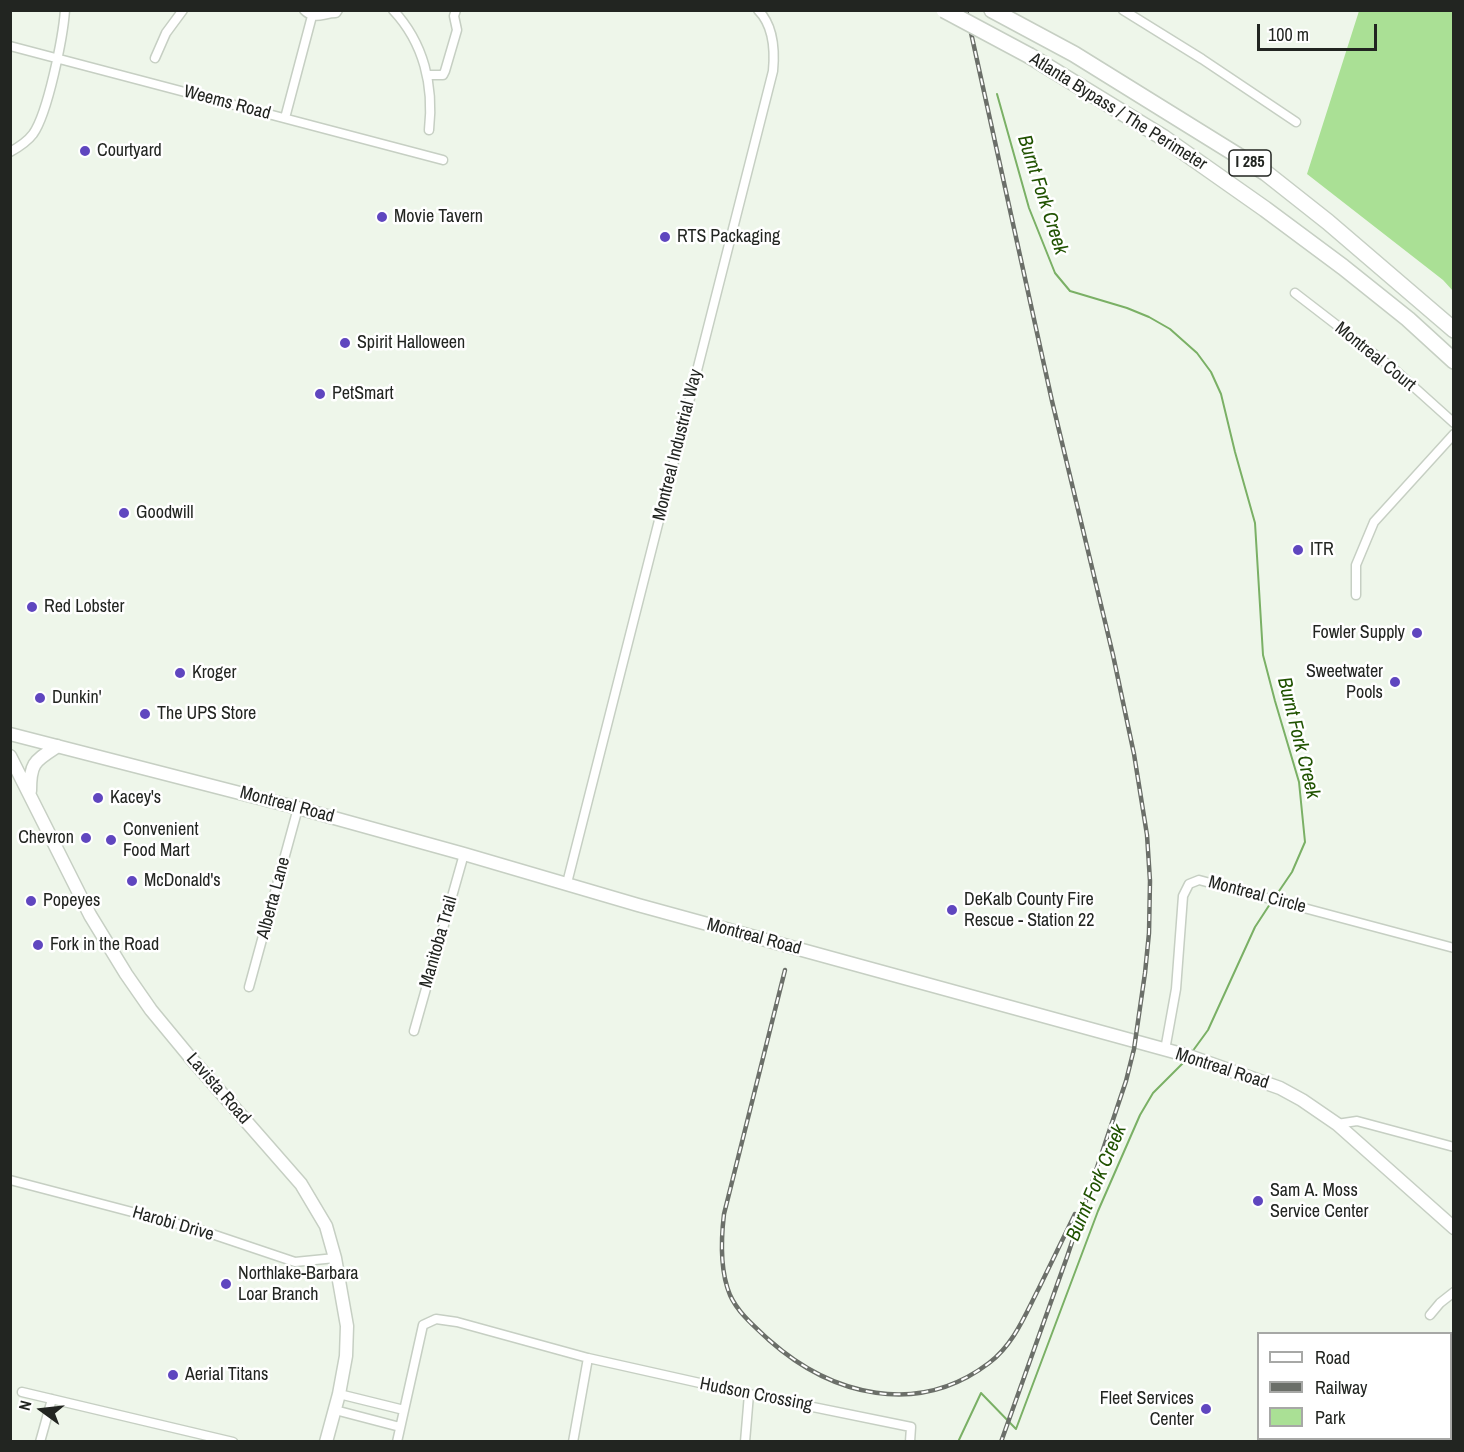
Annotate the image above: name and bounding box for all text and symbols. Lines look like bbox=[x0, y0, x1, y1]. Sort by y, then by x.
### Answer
scale bar bbox=[1260, 12, 1380, 50]
text: 100 m bbox=[1268, 22, 1309, 47]
street label: Atlanta Bypass / The Perimeter bbox=[1025, 48, 1211, 176]
street label: Weems Road bbox=[181, 81, 273, 125]
water label: Burnt Fork Creek bbox=[1011, 132, 1073, 258]
place label: Courtyard bbox=[97, 140, 162, 162]
marker: Courtyard bbox=[78, 144, 92, 158]
road number: I 285 bbox=[1229, 150, 1271, 176]
place label: Movie Tavern bbox=[394, 206, 483, 228]
marker: Movie Tavern bbox=[375, 210, 389, 224]
place label: RTS Packaging bbox=[677, 226, 780, 248]
marker: RTS Packaging bbox=[658, 230, 672, 244]
street label: Montreal Court bbox=[1330, 318, 1420, 396]
place label: Spirit Halloween bbox=[357, 332, 465, 354]
marker: Spirit Halloween bbox=[338, 336, 352, 350]
street label: Montreal Industrial Way bbox=[649, 367, 707, 523]
place label: PetSmart bbox=[332, 383, 394, 405]
marker: PetSmart bbox=[313, 387, 327, 401]
place label: Goodwill bbox=[136, 502, 193, 524]
marker: Goodwill bbox=[117, 506, 131, 520]
place label: ITR bbox=[1310, 539, 1334, 561]
marker: ITR bbox=[1291, 543, 1305, 557]
place label: Red Lobster bbox=[44, 596, 124, 618]
marker: Red Lobster bbox=[25, 600, 39, 614]
place label: Fowler Supply bbox=[1312, 622, 1405, 644]
marker: Fowler Supply bbox=[1410, 626, 1424, 640]
place label: Sweetwater Pools bbox=[1306, 661, 1383, 704]
place label: Kroger bbox=[192, 662, 236, 684]
marker: Kroger bbox=[173, 666, 187, 680]
water label: Burnt Fork Creek bbox=[1271, 675, 1325, 801]
marker: Sweetwater Pools bbox=[1388, 675, 1402, 689]
place label: Dunkin' bbox=[52, 687, 102, 709]
marker: Dunkin' bbox=[33, 691, 47, 705]
place label: The UPS Store bbox=[157, 703, 256, 725]
marker: The UPS Store bbox=[138, 707, 152, 721]
street label: Montreal Road bbox=[237, 782, 337, 828]
place label: Kacey's bbox=[110, 787, 161, 809]
marker: Kacey's bbox=[91, 791, 105, 805]
place label: Convenient Food Mart bbox=[123, 819, 198, 862]
place label: Chevron bbox=[18, 827, 74, 849]
marker: Chevron bbox=[79, 831, 93, 845]
marker: Convenient Food Mart bbox=[104, 833, 118, 847]
street label: Alberta Lane bbox=[253, 855, 295, 941]
place label: McDonald's bbox=[144, 870, 221, 892]
street label: Montreal Circle bbox=[1206, 872, 1308, 918]
marker: McDonald's bbox=[125, 874, 139, 888]
place label: DeKalb County Fire Rescue - Station 22 bbox=[964, 889, 1094, 932]
place label: Popeyes bbox=[43, 890, 100, 912]
marker: Popeyes bbox=[24, 894, 38, 908]
street label: Manitoba Trail bbox=[416, 894, 462, 990]
marker: DeKalb County Fire Rescue - Station 22 bbox=[945, 903, 959, 917]
street label: Montreal Road bbox=[704, 914, 804, 960]
place label: Fork in the Road bbox=[50, 934, 159, 956]
marker: Fork in the Road bbox=[31, 938, 45, 952]
street label: Montreal Road bbox=[1173, 1044, 1271, 1094]
street label: Lavista Road bbox=[181, 1049, 255, 1129]
water label: Burnt Fork Creek bbox=[1062, 1121, 1132, 1245]
place label: Sam A. Moss Service Center bbox=[1270, 1180, 1368, 1222]
marker: Sam A. Moss Service Center bbox=[1251, 1194, 1265, 1208]
street label: Harobi Drive bbox=[130, 1202, 216, 1246]
place label: Northlake-Barbara Loar Branch bbox=[238, 1263, 359, 1306]
marker: Northlake-Barbara Loar Branch bbox=[219, 1277, 233, 1291]
legend bbox=[1257, 1332, 1452, 1440]
text: Road bbox=[1315, 1345, 1350, 1370]
place label: Aerial Titans bbox=[185, 1364, 268, 1386]
marker: Aerial Titans bbox=[166, 1368, 180, 1382]
street label: Hudson Crossing bbox=[698, 1374, 814, 1416]
text: Railway bbox=[1315, 1375, 1368, 1400]
north arrow bbox=[12, 1380, 72, 1440]
place label: Fleet Services Center bbox=[1100, 1388, 1194, 1430]
text: N bbox=[13, 1398, 36, 1413]
marker: Fleet Services Center bbox=[1199, 1402, 1213, 1416]
text: Park bbox=[1315, 1405, 1345, 1430]

